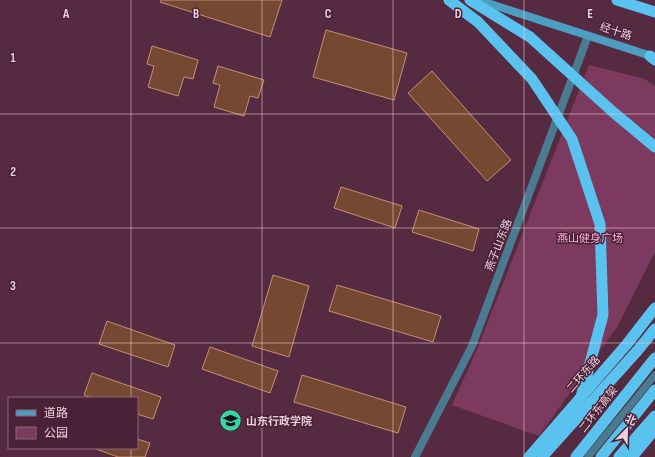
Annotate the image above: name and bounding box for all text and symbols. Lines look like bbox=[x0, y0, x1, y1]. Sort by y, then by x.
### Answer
text: A bbox=[62, 6, 70, 22]
text: B bbox=[193, 6, 199, 22]
text: C bbox=[325, 6, 332, 22]
text: D bbox=[455, 6, 462, 22]
text: E bbox=[587, 6, 593, 22]
street label: 经十路 bbox=[598, 20, 634, 43]
text: 1 bbox=[10, 50, 16, 66]
text: 2 bbox=[10, 164, 16, 180]
street label: 燕子山东路 bbox=[483, 217, 514, 273]
park label: 燕山健身广场 bbox=[557, 232, 623, 245]
text: 3 bbox=[10, 278, 16, 294]
street label: 二环东路 bbox=[564, 353, 603, 395]
street label: 二环东高架 bbox=[576, 384, 620, 435]
legend bbox=[8, 397, 138, 449]
text: 道路 bbox=[44, 406, 68, 421]
school or university icon: 山东行政学院 bbox=[218, 408, 244, 434]
north arrow bbox=[607, 409, 647, 449]
text: 北 bbox=[623, 412, 638, 428]
place label: 山东行政学院 bbox=[246, 415, 312, 428]
text: 公园 bbox=[44, 426, 68, 441]

